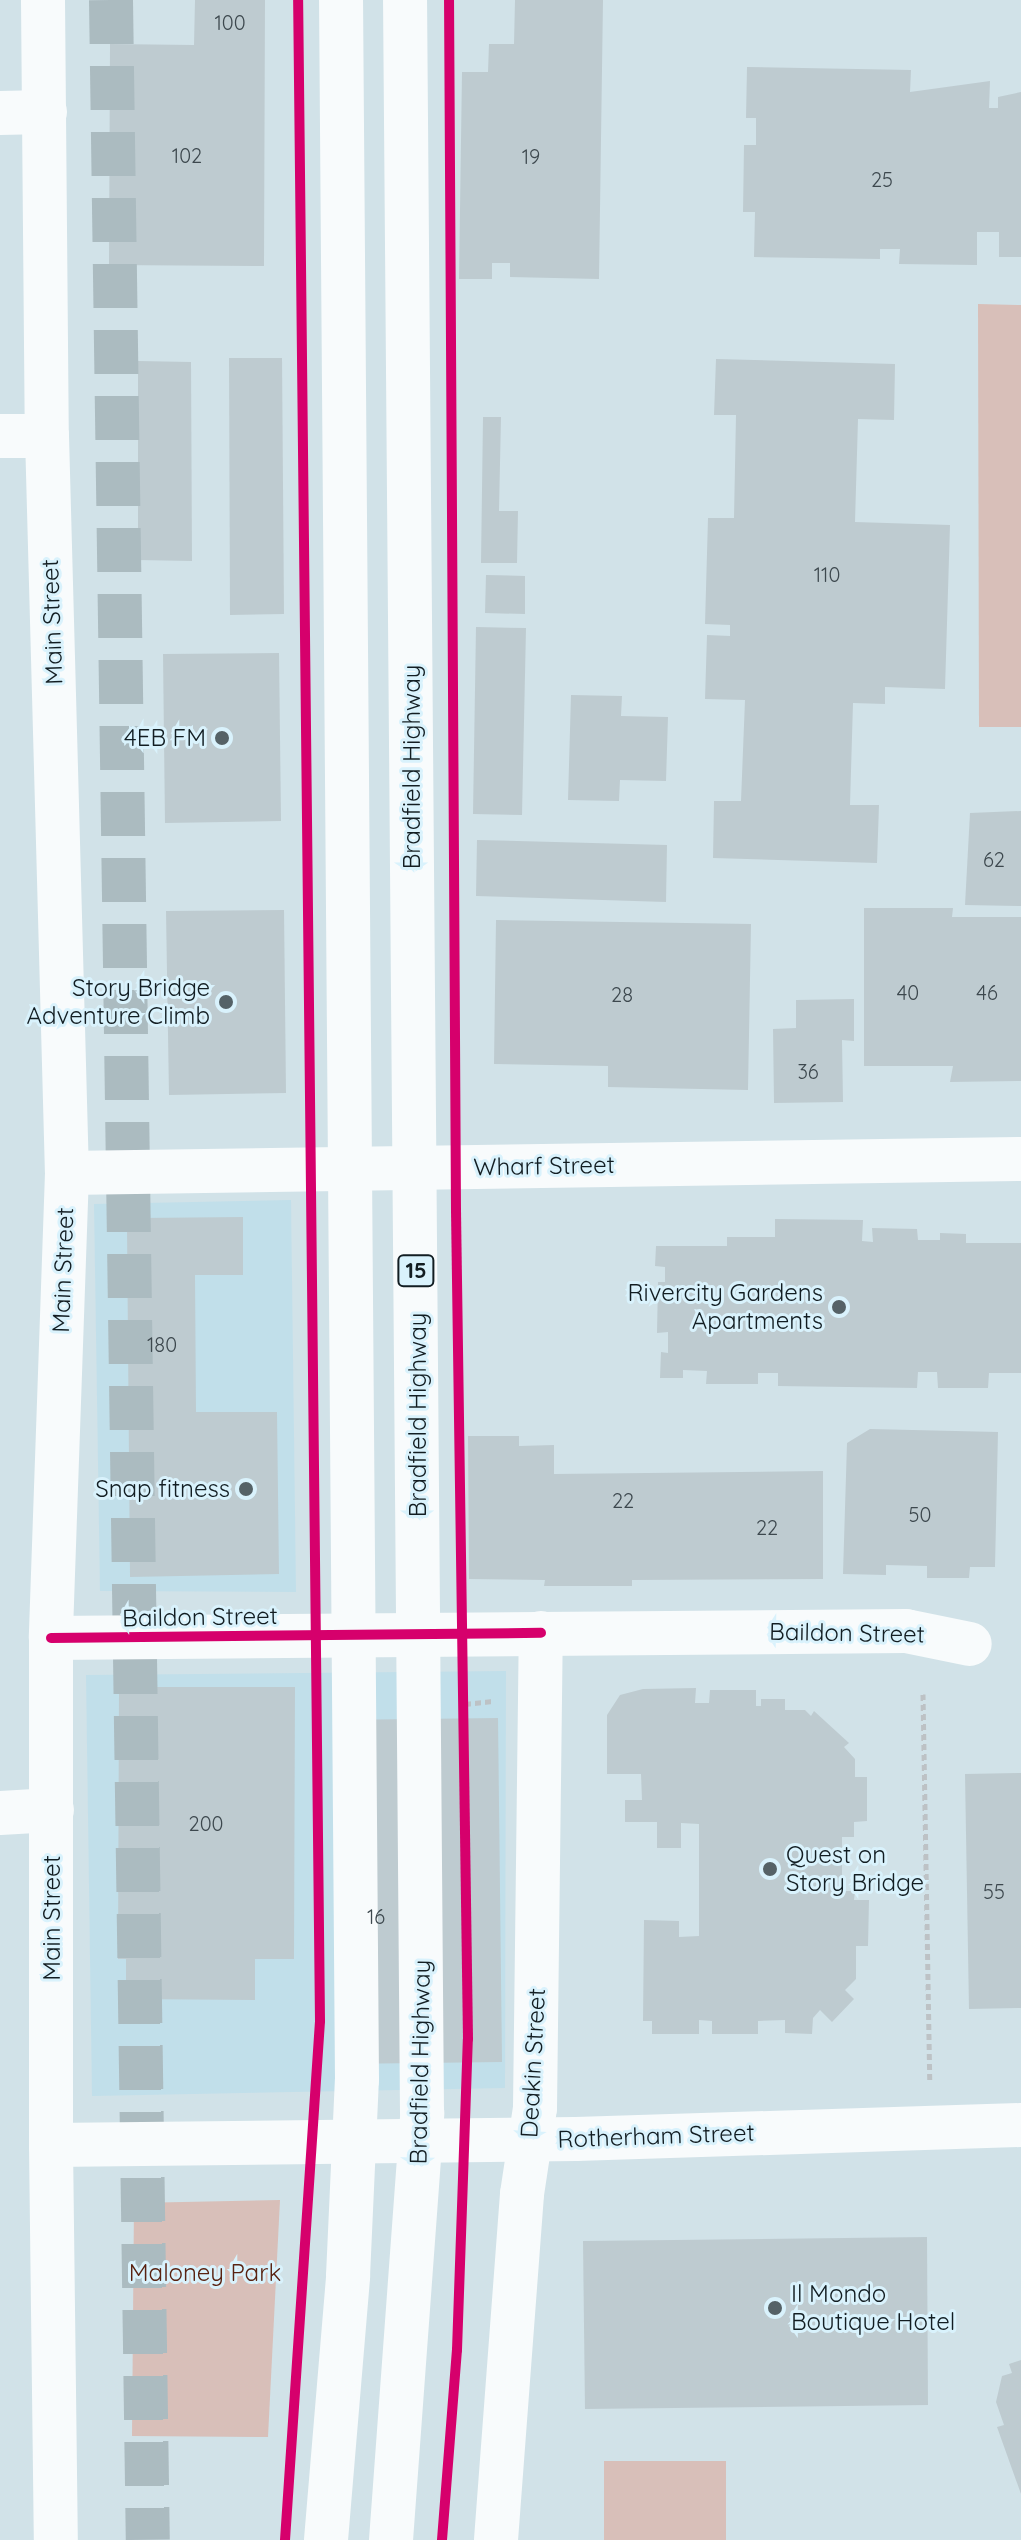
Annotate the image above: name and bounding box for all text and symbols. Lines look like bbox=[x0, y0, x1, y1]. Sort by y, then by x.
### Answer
house number: 100 bbox=[214, 10, 246, 34]
house number: 102 bbox=[172, 143, 202, 167]
house number: 19 bbox=[522, 144, 540, 168]
house number: 25 bbox=[871, 167, 893, 191]
street label: Main Street bbox=[35, 559, 69, 685]
house number: 110 bbox=[814, 562, 840, 586]
street label: Bradfield Highway bbox=[398, 665, 426, 869]
place label: 4EB FM bbox=[124, 724, 206, 752]
marker: 4EB FM bbox=[213, 729, 231, 747]
house number: 62 bbox=[983, 847, 1005, 871]
place label: Story Bridge Adventure Climb bbox=[27, 974, 210, 1030]
house number: 40 bbox=[897, 980, 919, 1004]
house number: 46 bbox=[976, 980, 998, 1004]
house number: 28 bbox=[611, 982, 633, 1006]
marker: Story Bridge Adventure Climb bbox=[217, 993, 235, 1011]
house number: 36 bbox=[797, 1059, 819, 1083]
street label: Wharf Street bbox=[473, 1150, 615, 1182]
street label: Main Street bbox=[46, 1207, 80, 1333]
road number: 15 bbox=[396, 1253, 436, 1289]
place label: Rivercity Gardens Apartments bbox=[628, 1279, 823, 1335]
marker: Rivercity Gardens Apartments bbox=[830, 1298, 848, 1316]
street label: Bradfield Highway bbox=[404, 1313, 432, 1517]
house number: 180 bbox=[147, 1332, 177, 1356]
place label: Snap fitness bbox=[95, 1475, 230, 1503]
marker: Snap fitness bbox=[237, 1480, 255, 1498]
house number: 22 bbox=[612, 1488, 634, 1512]
house number: 50 bbox=[909, 1502, 931, 1526]
house number: 22 bbox=[756, 1515, 778, 1539]
street label: Baildon Street bbox=[122, 1601, 278, 1633]
street label: Baildon Street bbox=[769, 1617, 925, 1649]
house number: 200 bbox=[189, 1811, 223, 1835]
place label: Quest on Story Bridge bbox=[786, 1841, 924, 1897]
street label: Main Street bbox=[38, 1855, 66, 1981]
marker: Quest on Story Bridge bbox=[761, 1860, 779, 1878]
house number: 55 bbox=[983, 1879, 1005, 1903]
house number: 16 bbox=[367, 1904, 385, 1928]
street label: Bradfield Highway bbox=[404, 1959, 436, 2165]
street label: Deakin Street bbox=[515, 1988, 551, 2138]
street label: Rotherham Street bbox=[557, 2118, 755, 2154]
park label: Maloney Park bbox=[129, 2259, 281, 2287]
place label: Il Mondo Boutique Hotel bbox=[791, 2280, 955, 2336]
marker: Il Mondo Boutique Hotel bbox=[766, 2299, 784, 2317]

